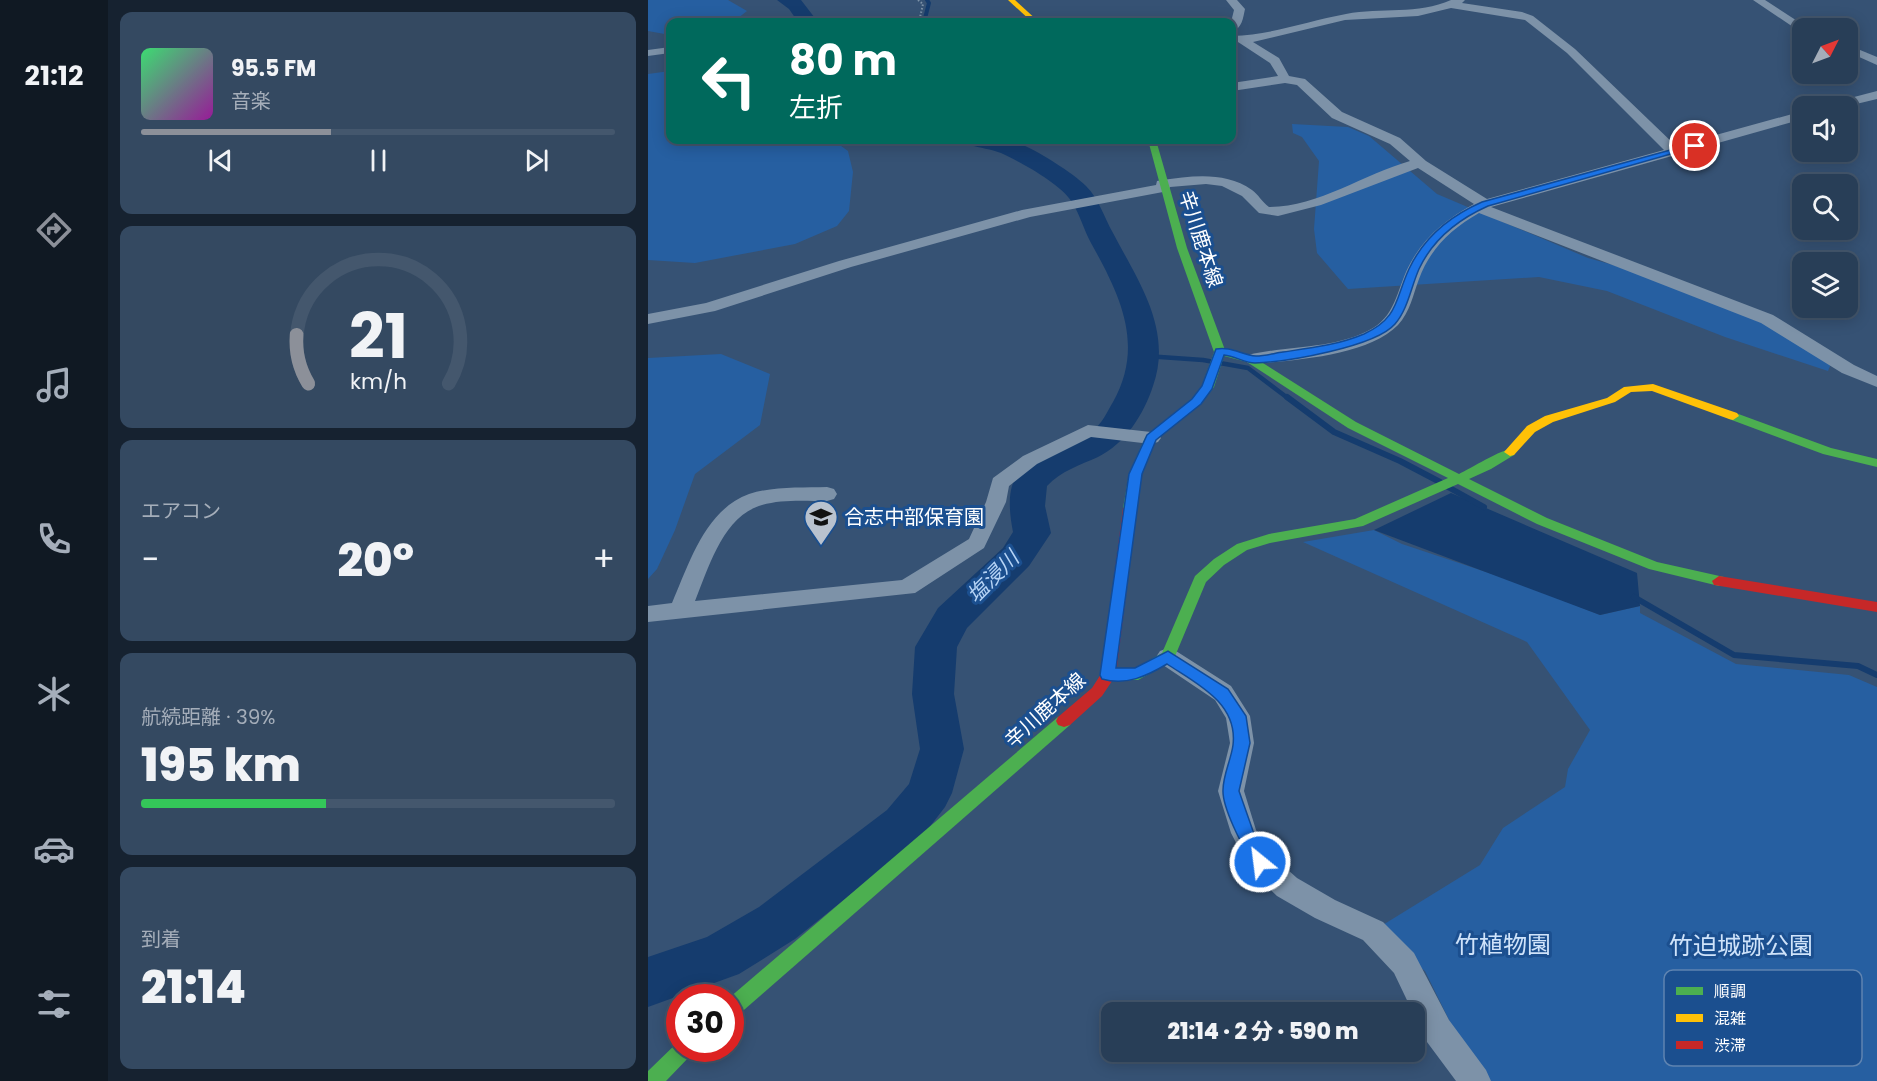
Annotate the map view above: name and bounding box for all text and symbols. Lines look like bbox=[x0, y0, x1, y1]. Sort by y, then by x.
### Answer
north arrow bbox=[1792, 18, 1858, 84]
map controls bbox=[1792, 18, 1858, 318]
text: 80 m bbox=[789, 31, 897, 90]
icon: left bbox=[690, 42, 768, 120]
text: 95.5 FM bbox=[231, 53, 316, 84]
text: 21:12 bbox=[25, 57, 83, 94]
text: 音楽 bbox=[231, 87, 271, 115]
text: 左折 bbox=[789, 89, 843, 126]
button: sound bbox=[1792, 96, 1858, 162]
pin bbox=[1669, 120, 1720, 171]
icon: arrive bbox=[1678, 129, 1711, 162]
icon: previous bbox=[204, 144, 237, 177]
icon: pause bbox=[362, 144, 395, 177]
icon: next bbox=[520, 144, 553, 177]
button: search bbox=[1792, 174, 1858, 240]
street label: 辛川鹿本線 bbox=[1172, 187, 1230, 291]
icon: directions bbox=[33, 209, 75, 251]
button: layers bbox=[1792, 252, 1858, 318]
text: 21 bbox=[348, 292, 408, 380]
icon: music bbox=[33, 364, 75, 406]
text: km/h bbox=[349, 366, 407, 397]
text: エアコン bbox=[141, 497, 221, 525]
school or university icon: 合志中部保育園 bbox=[803, 499, 839, 546]
place label: 合志中部保育園 bbox=[844, 503, 984, 531]
icon: phone bbox=[33, 518, 75, 560]
text: 20° bbox=[337, 529, 414, 592]
text: − bbox=[141, 536, 159, 583]
text: + bbox=[592, 536, 615, 583]
water label: 塩浸川 bbox=[960, 543, 1027, 609]
street label: 辛川鹿本線 bbox=[998, 666, 1092, 754]
icon: climate bbox=[33, 673, 75, 715]
text: 航続距離 · 39% bbox=[141, 703, 275, 731]
text: 195 km bbox=[141, 734, 301, 797]
icon: car bbox=[33, 828, 75, 870]
position arrow bbox=[1228, 830, 1292, 894]
text: 到着 bbox=[141, 925, 181, 953]
park label: 竹植物園 bbox=[1455, 928, 1551, 961]
park label: 竹迫城跡公園 bbox=[1669, 929, 1813, 962]
text: 21:14 bbox=[141, 956, 246, 1019]
legend bbox=[1664, 970, 1862, 1066]
text: 順調 bbox=[1714, 980, 1746, 1003]
icon: filters bbox=[33, 983, 75, 1025]
speed limit sign: 30 bbox=[666, 984, 744, 1062]
text: 混雑 bbox=[1714, 1007, 1746, 1030]
text: 21:14 · 2 分 · 590 m bbox=[1167, 1016, 1359, 1047]
text: 渋滞 bbox=[1714, 1034, 1746, 1057]

